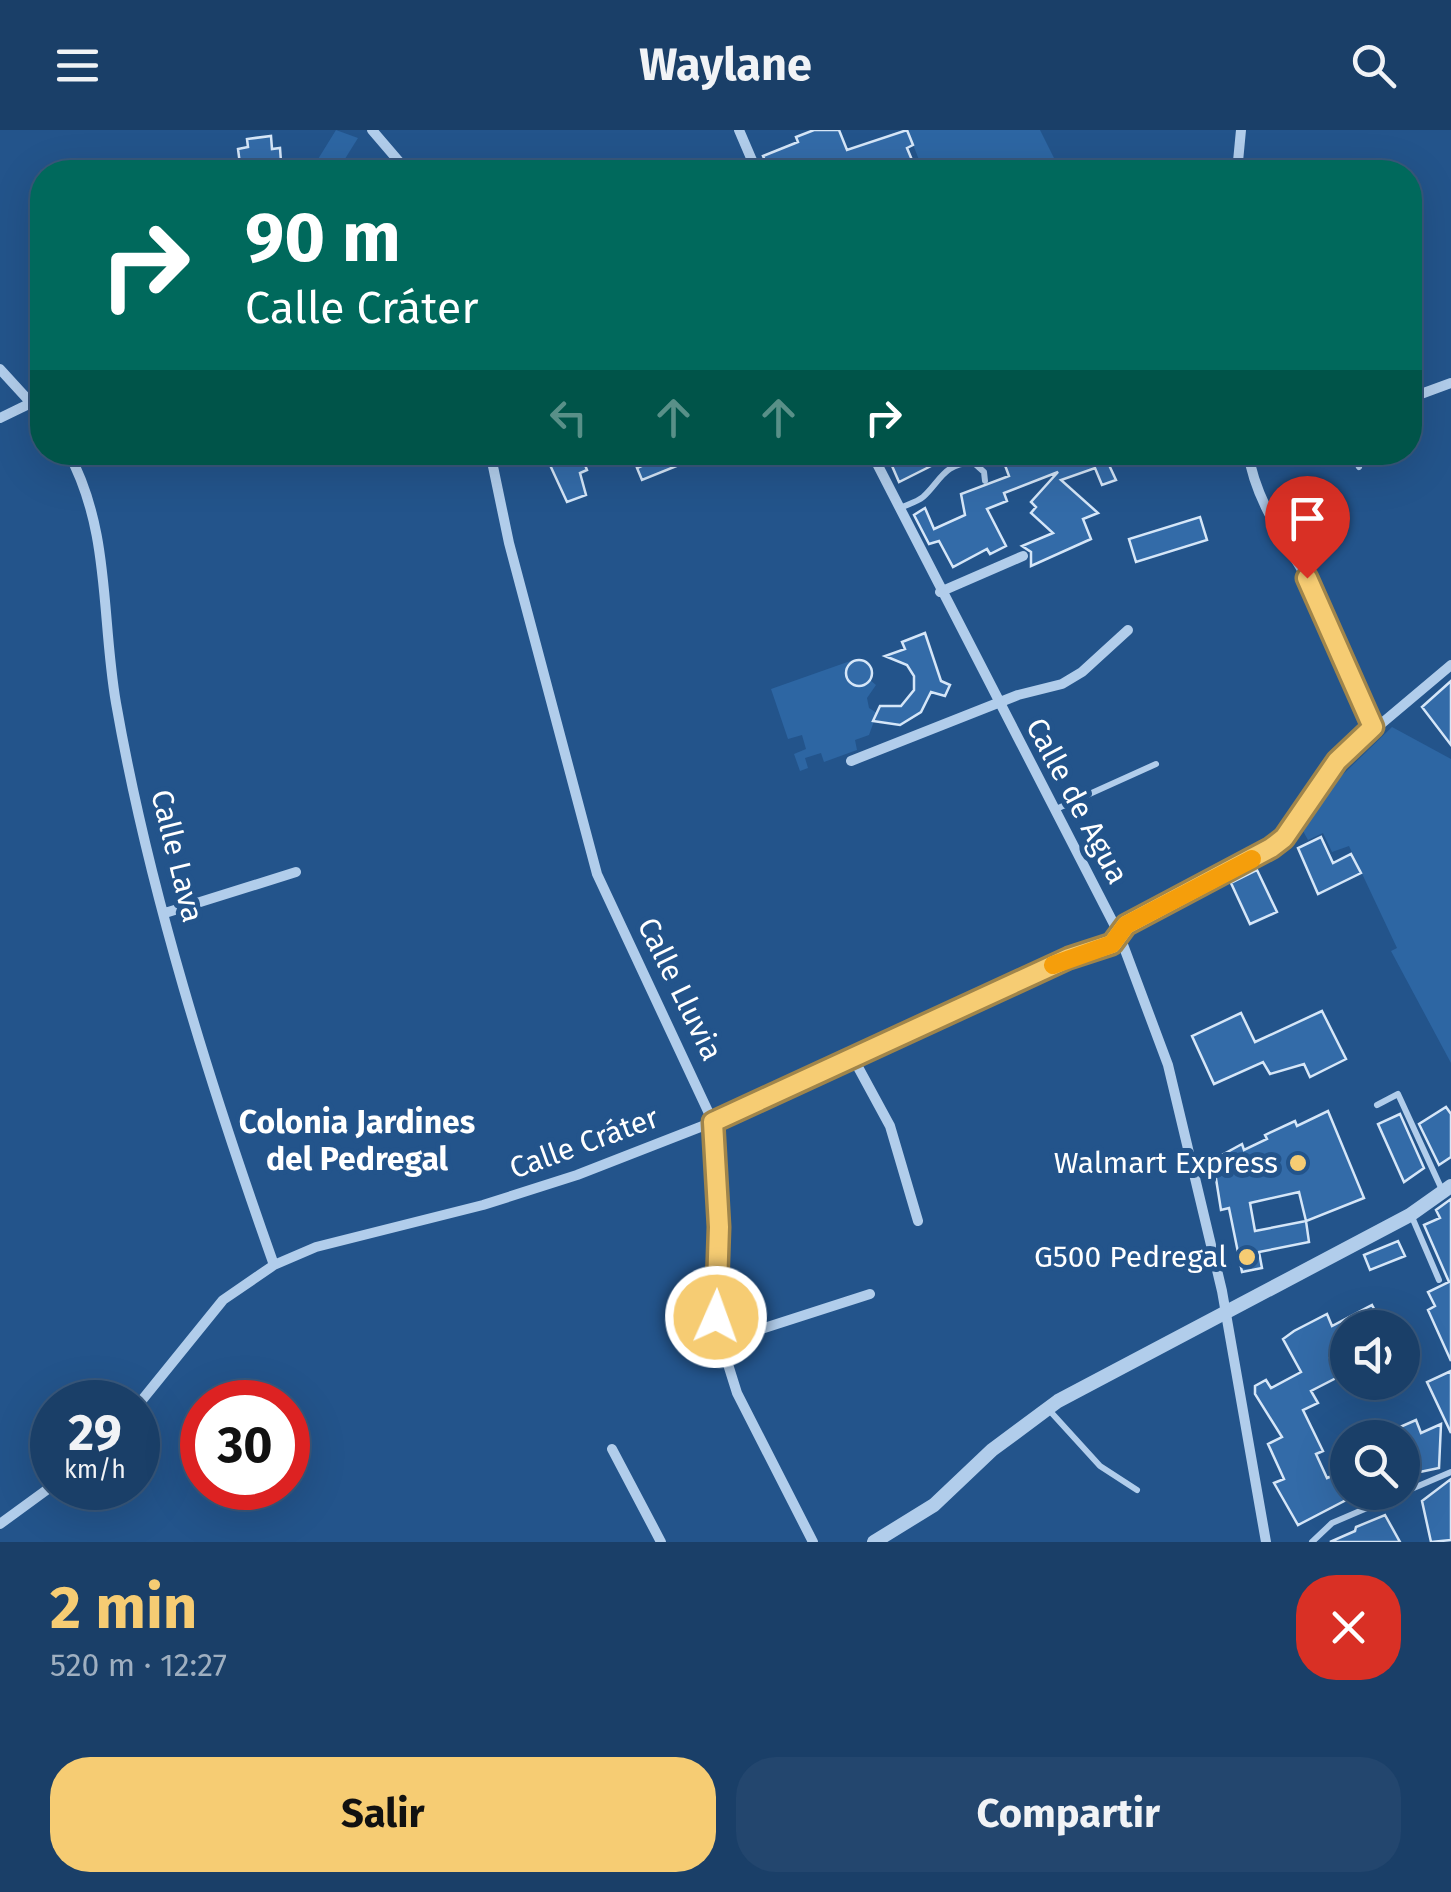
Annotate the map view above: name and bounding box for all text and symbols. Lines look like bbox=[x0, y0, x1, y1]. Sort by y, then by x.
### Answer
icon: menu bbox=[50, 38, 105, 93]
text: Waylane bbox=[639, 38, 812, 92]
icon: search bbox=[1346, 38, 1401, 93]
text: 90 m bbox=[245, 196, 401, 280]
icon: right bbox=[80, 200, 210, 330]
text: Calle Cráter bbox=[245, 281, 479, 335]
icon: left bbox=[541, 390, 596, 445]
icon: ahead bbox=[646, 390, 701, 445]
icon: ahead bbox=[751, 390, 806, 445]
icon: right bbox=[856, 390, 911, 445]
pin bbox=[1265, 476, 1350, 579]
icon: arrive bbox=[1280, 491, 1335, 546]
street label: Calle de Agua bbox=[1018, 712, 1136, 890]
street label: Calle Lava bbox=[143, 786, 211, 926]
street label: Calle Lluvia bbox=[630, 912, 730, 1066]
street label: Calle Cráter bbox=[505, 1099, 664, 1187]
district label: Colonia Jardines del Pedregal bbox=[239, 1103, 475, 1178]
place label: Walmart Express bbox=[1054, 1145, 1278, 1181]
marker: Walmart Express bbox=[1287, 1152, 1309, 1174]
place label: G500 Pedregal bbox=[1034, 1239, 1227, 1275]
marker: G500 Pedregal bbox=[1236, 1246, 1258, 1268]
position arrow bbox=[664, 1265, 768, 1369]
map controls bbox=[1330, 1310, 1420, 1510]
button: sound bbox=[1330, 1310, 1420, 1400]
speed limit sign: 30 bbox=[180, 1380, 310, 1510]
text: 29 bbox=[68, 1403, 122, 1463]
button: search bbox=[1330, 1420, 1420, 1510]
text: km/h bbox=[64, 1455, 126, 1485]
text: 2 min bbox=[50, 1572, 197, 1644]
button: close bbox=[1296, 1575, 1401, 1680]
text: 520 m · 12:27 bbox=[50, 1646, 227, 1684]
button: Salir bbox=[50, 1757, 716, 1872]
button: Compartir bbox=[736, 1757, 1401, 1872]

